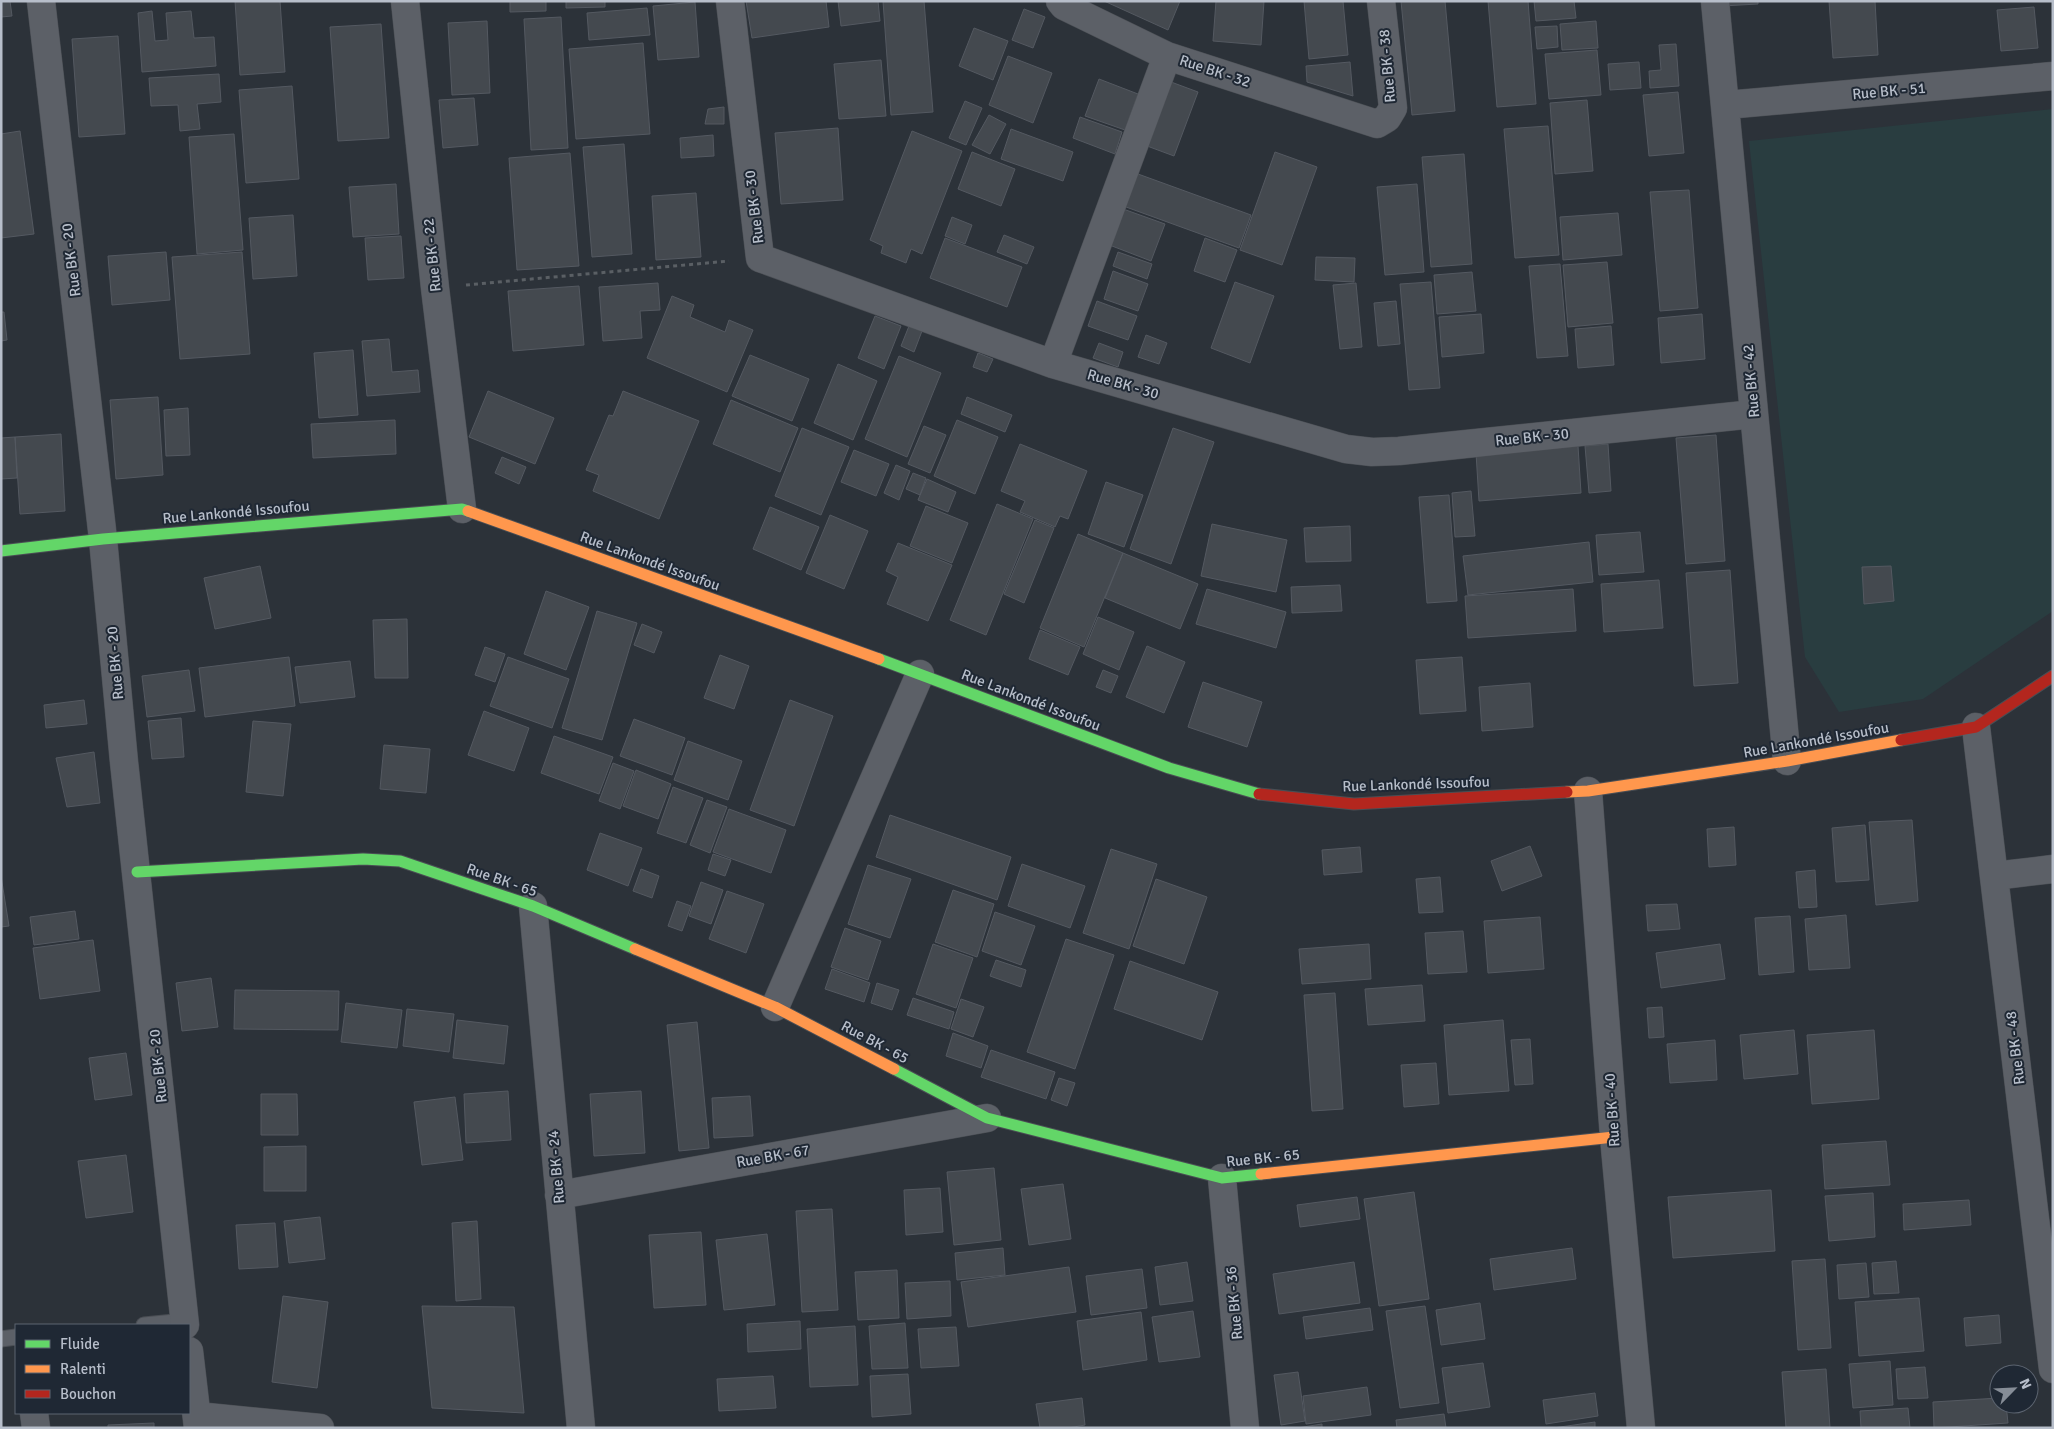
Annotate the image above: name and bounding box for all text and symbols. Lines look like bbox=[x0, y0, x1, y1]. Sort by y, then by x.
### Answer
street label: Rue BK - 38 bbox=[1375, 28, 1399, 104]
street label: Rue BK - 32 bbox=[1177, 51, 1253, 91]
street label: Rue BK - 51 bbox=[1851, 79, 1927, 103]
street label: Rue BK - 30 bbox=[741, 169, 767, 245]
street label: Rue BK - 22 bbox=[419, 217, 445, 293]
street label: Rue BK - 20 bbox=[58, 222, 84, 298]
street label: Rue BK - 42 bbox=[1739, 343, 1763, 419]
street label: Rue BK - 30 bbox=[1085, 365, 1161, 403]
street label: Rue BK - 30 bbox=[1494, 424, 1570, 450]
street label: Rue Lankondé Issoufou bbox=[162, 497, 310, 527]
street label: Rue Lankondé Issoufou bbox=[578, 527, 722, 595]
street label: Rue BK - 20 bbox=[103, 625, 127, 701]
street label: Rue Lankondé Issoufou bbox=[959, 665, 1103, 735]
street label: Rue Lankondé Issoufou bbox=[1742, 718, 1890, 762]
street label: Rue Lankondé Issoufou bbox=[1342, 772, 1490, 796]
street label: Rue BK - 65 bbox=[464, 859, 540, 901]
street label: Rue BK - 48 bbox=[2002, 1010, 2028, 1086]
street label: Rue BK - 65 bbox=[838, 1017, 912, 1067]
street label: Rue BK - 20 bbox=[145, 1028, 171, 1104]
street label: Rue BK - 40 bbox=[1600, 1073, 1624, 1147]
street label: Rue BK - 24 bbox=[544, 1129, 568, 1205]
street label: Rue BK - 67 bbox=[735, 1141, 811, 1171]
street label: Rue BK - 65 bbox=[1225, 1145, 1301, 1171]
street label: Rue BK - 36 bbox=[1222, 1265, 1246, 1341]
legend bbox=[15, 1324, 190, 1414]
text: Fluide bbox=[60, 1335, 100, 1353]
text: Ralenti bbox=[60, 1360, 106, 1378]
north arrow bbox=[1989, 1364, 2039, 1414]
text: N bbox=[2016, 1376, 2035, 1392]
text: Bouchon bbox=[60, 1385, 116, 1403]

